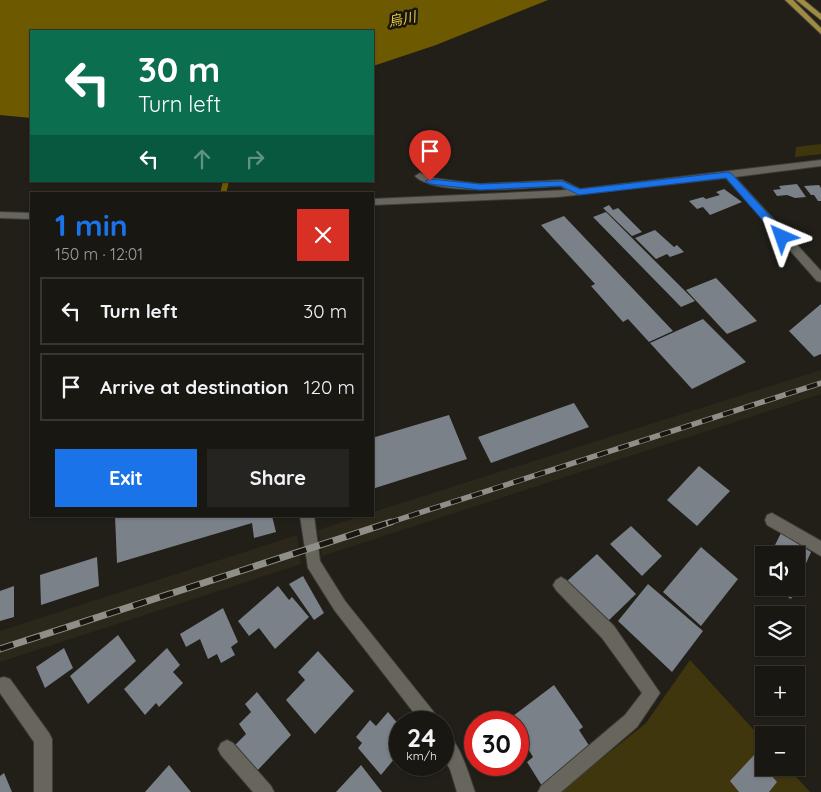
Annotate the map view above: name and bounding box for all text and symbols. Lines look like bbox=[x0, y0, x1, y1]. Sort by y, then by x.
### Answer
water label: 烏川 bbox=[386, 7, 420, 31]
text: 30 m bbox=[138, 47, 220, 91]
icon: left bbox=[55, 50, 120, 115]
text: Turn left bbox=[138, 90, 221, 118]
pin bbox=[409, 130, 451, 181]
icon: arrive bbox=[416, 137, 444, 165]
icon: left bbox=[135, 145, 163, 173]
icon: ahead bbox=[188, 145, 216, 173]
icon: right bbox=[241, 145, 269, 173]
text: 1 min bbox=[55, 206, 128, 244]
button: close bbox=[297, 209, 349, 261]
position arrow bbox=[755, 210, 807, 262]
text: 150 m · 12:01 bbox=[55, 244, 143, 264]
icon: left bbox=[57, 297, 85, 325]
text: Turn left bbox=[100, 299, 178, 323]
text: 30 m bbox=[303, 299, 347, 323]
icon: arrive bbox=[57, 373, 85, 401]
text: Arrive at destination bbox=[100, 375, 289, 399]
text: 120 m bbox=[304, 375, 355, 399]
button: Exit bbox=[55, 449, 197, 507]
button: Share bbox=[207, 449, 349, 507]
map controls bbox=[755, 546, 805, 776]
button: sound bbox=[755, 546, 805, 596]
button: layers bbox=[755, 606, 805, 656]
button: + bbox=[755, 666, 805, 716]
speed limit sign: 30 bbox=[464, 711, 529, 776]
text: 24 bbox=[407, 722, 436, 753]
button: − bbox=[755, 726, 805, 776]
text: km/h bbox=[406, 748, 437, 763]

